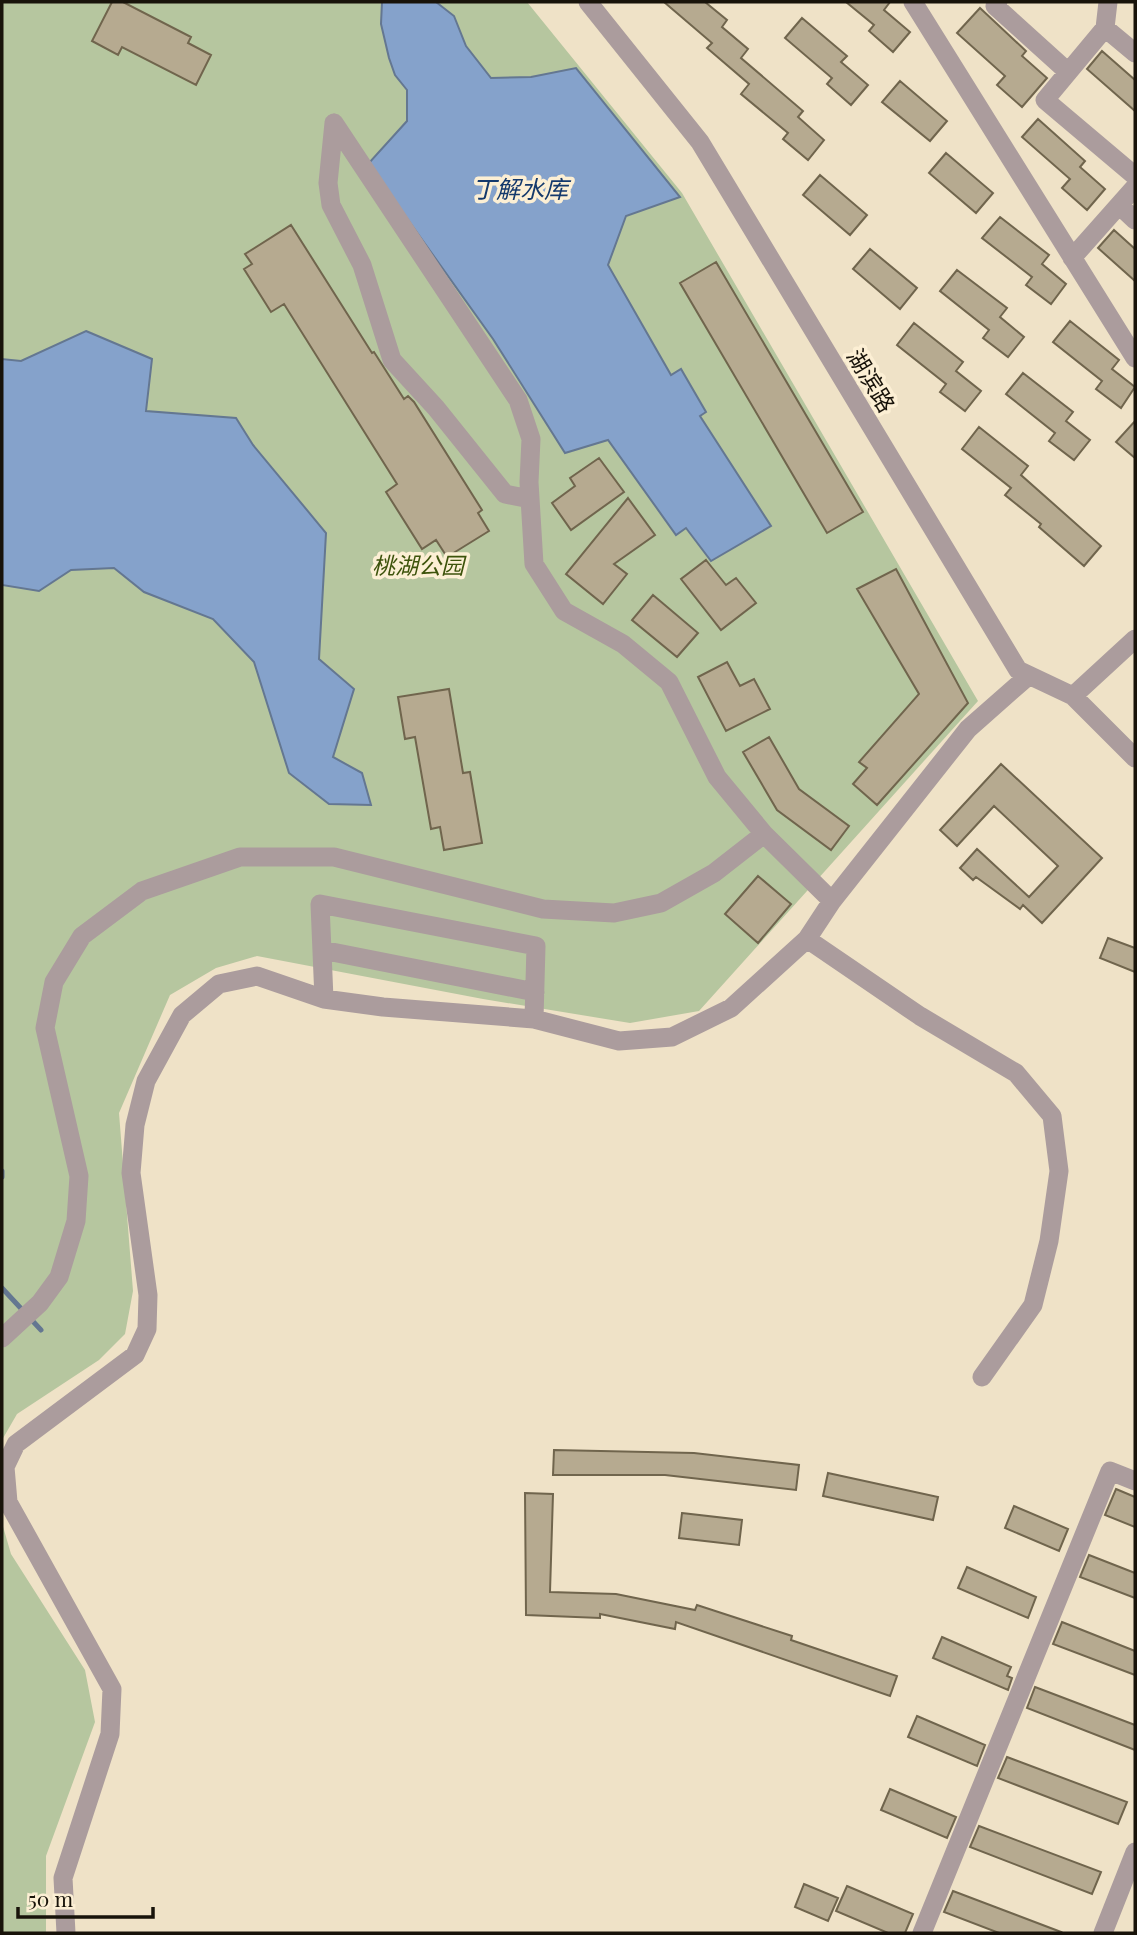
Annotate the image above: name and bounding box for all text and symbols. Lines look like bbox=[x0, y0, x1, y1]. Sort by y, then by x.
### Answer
water label: 丁解水库 bbox=[472, 172, 572, 204]
street label: 湖滨路 bbox=[841, 342, 903, 418]
park label: 桃湖公园 bbox=[372, 549, 467, 580]
scale bar bbox=[18, 1876, 152, 1920]
text: 50 m bbox=[28, 1884, 74, 1912]

